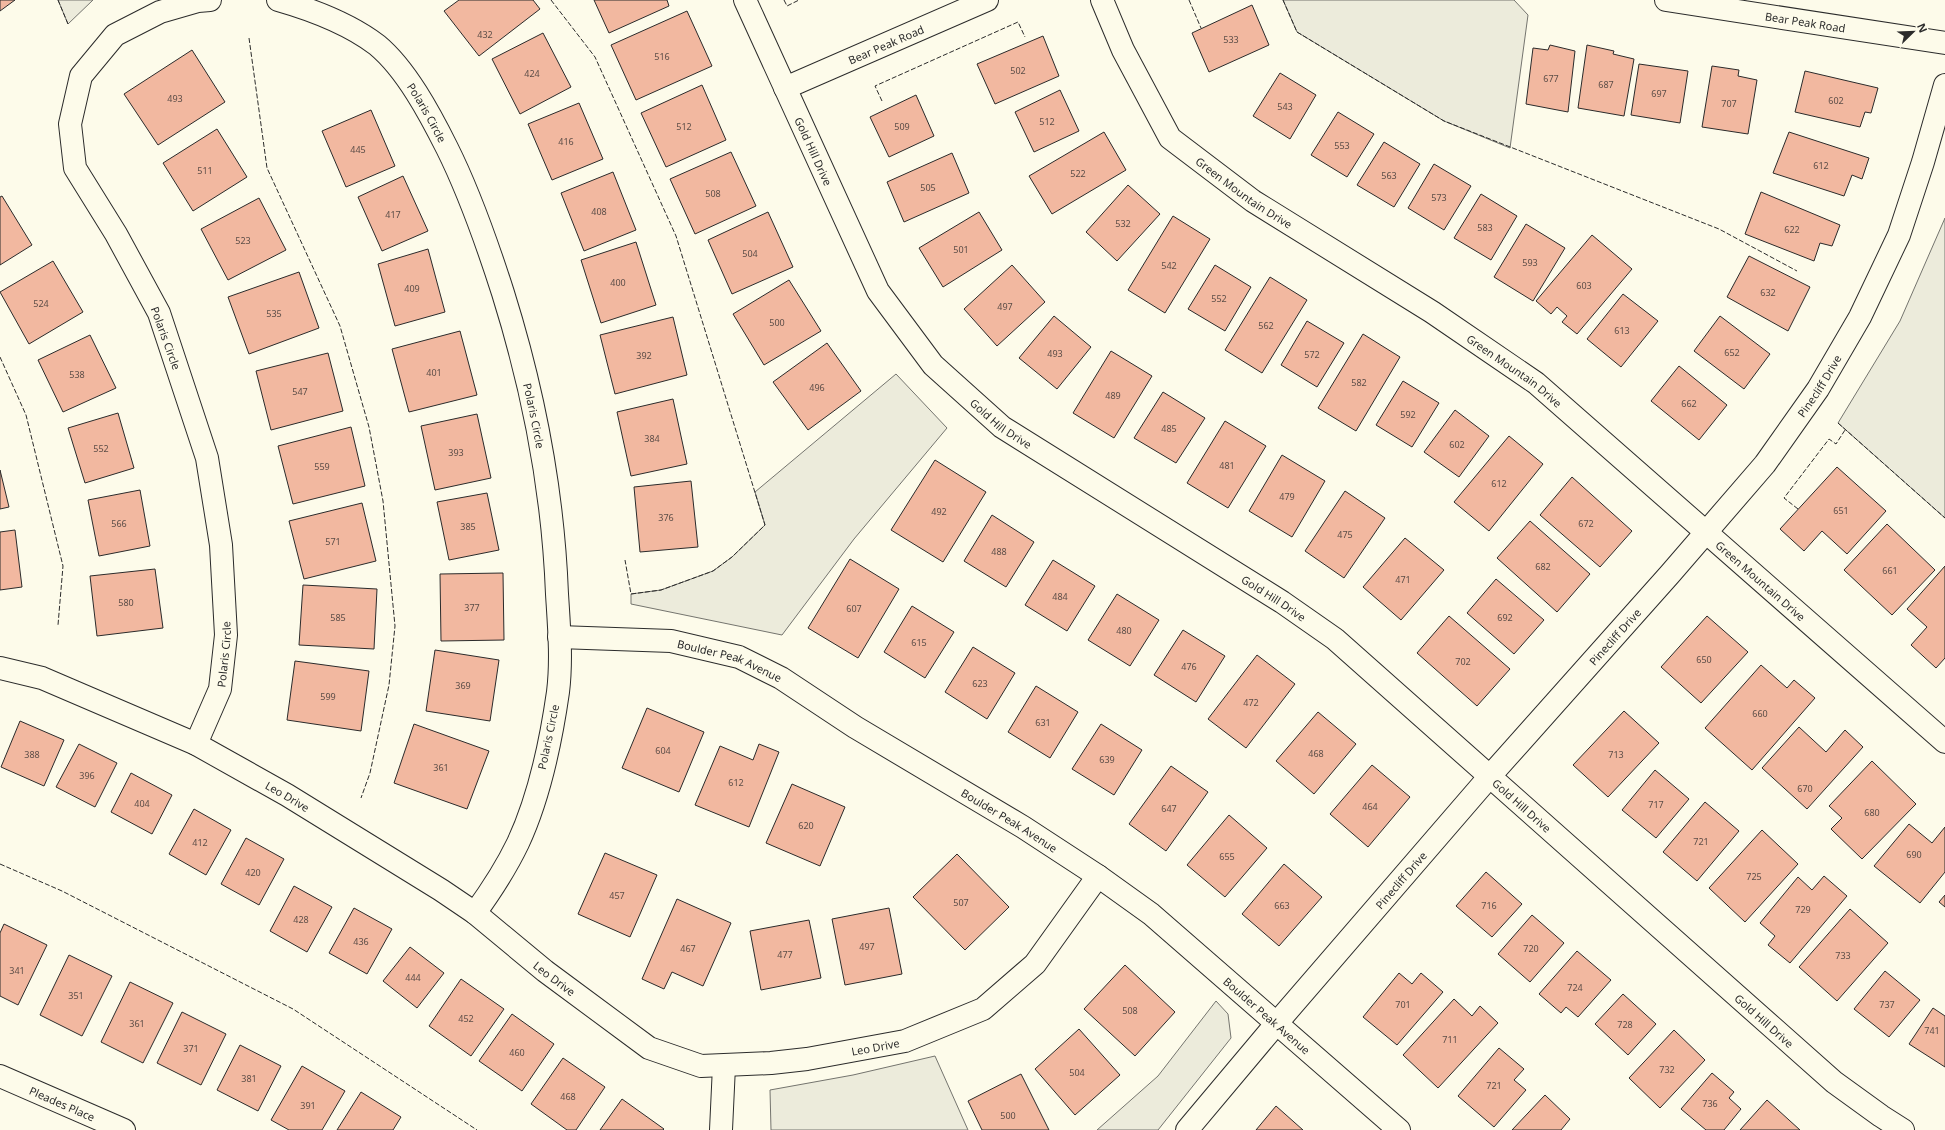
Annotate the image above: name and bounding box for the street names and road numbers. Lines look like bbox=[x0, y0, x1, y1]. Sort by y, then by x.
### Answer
street label: Bear Peak Road bbox=[1764, 8, 1847, 35]
street label: Bear Peak Road bbox=[846, 21, 926, 67]
street label: Polaris Circle bbox=[404, 80, 450, 145]
street label: Gold Hill Drive bbox=[792, 114, 836, 188]
street label: Green Mountain Drive bbox=[1193, 153, 1295, 231]
street label: Polaris Circle bbox=[148, 304, 184, 372]
street label: Green Mountain Drive bbox=[1464, 331, 1565, 410]
street label: Pinecliff Drive bbox=[1793, 352, 1844, 420]
street label: Polaris Circle bbox=[521, 381, 549, 449]
street label: Gold Hill Drive bbox=[967, 395, 1035, 451]
street label: Green Mountain Drive bbox=[1713, 537, 1809, 624]
street label: Gold Hill Drive bbox=[1239, 571, 1309, 624]
street label: Pinecliff Drive bbox=[1585, 605, 1644, 668]
street label: Polaris Circle bbox=[213, 621, 234, 688]
street label: Boulder Peak Avenue bbox=[676, 635, 785, 685]
street label: Polaris Circle bbox=[534, 703, 562, 771]
street label: Gold Hill Drive bbox=[1490, 775, 1555, 835]
street label: Leo Drive bbox=[263, 777, 313, 815]
street label: Boulder Peak Avenue bbox=[959, 785, 1061, 855]
street label: Pinecliff Drive bbox=[1372, 848, 1429, 912]
street label: Leo Drive bbox=[531, 957, 579, 999]
street label: Boulder Peak Avenue bbox=[1221, 973, 1314, 1057]
street label: Gold Hill Drive bbox=[1732, 990, 1797, 1050]
street label: Leo Drive bbox=[850, 1035, 901, 1058]
street label: Pleades Place bbox=[27, 1082, 98, 1124]

